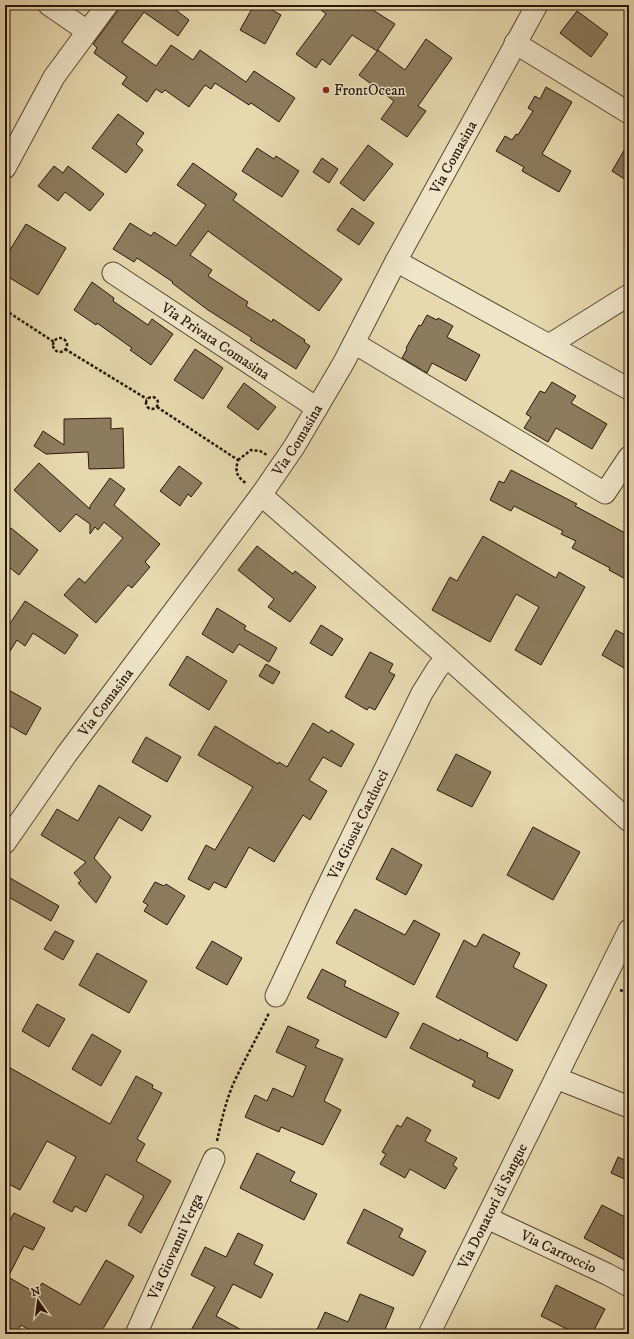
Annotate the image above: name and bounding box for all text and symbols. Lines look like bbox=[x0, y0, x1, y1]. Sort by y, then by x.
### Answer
place label: FrontOcean bbox=[334, 81, 406, 100]
marker: FrontOcean bbox=[321, 85, 331, 95]
street label: Via Comasina bbox=[425, 117, 482, 198]
street label: Via Privata Comasina bbox=[156, 298, 274, 384]
street label: Via Comasina bbox=[267, 400, 327, 480]
street label: Via Comasina bbox=[73, 664, 138, 741]
street label: Via Giosuè Carducci bbox=[323, 767, 393, 884]
street label: Via Donatori di Sangue bbox=[453, 1140, 532, 1273]
street label: Via Giovanni Verga bbox=[143, 1190, 208, 1304]
street label: Via Carroccio bbox=[516, 1226, 599, 1278]
north arrow bbox=[18, 1281, 58, 1321]
text: N bbox=[30, 1284, 42, 1300]

